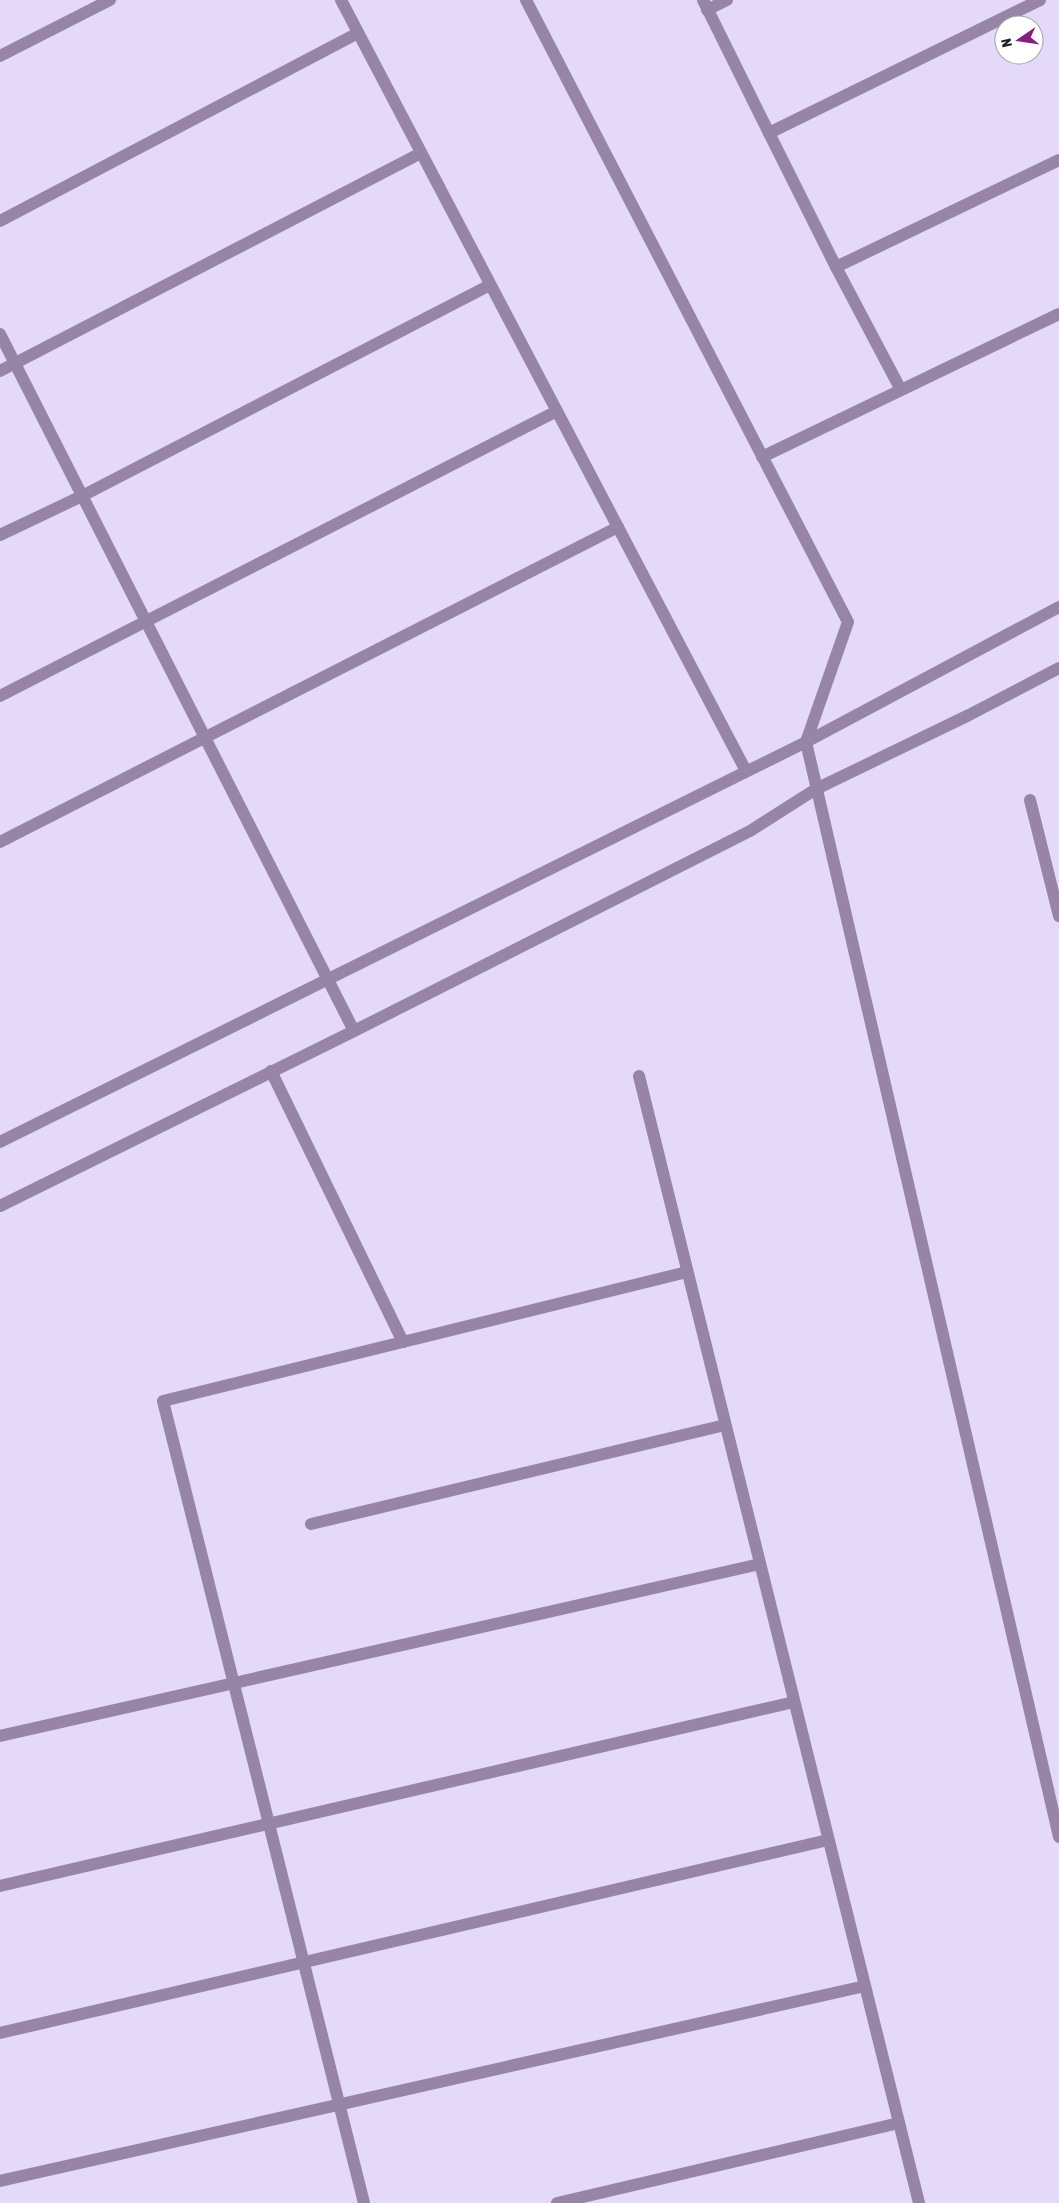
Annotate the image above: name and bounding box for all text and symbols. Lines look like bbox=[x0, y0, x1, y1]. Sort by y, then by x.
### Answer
north arrow bbox=[994, 15, 1044, 65]
text: N bbox=[998, 37, 1015, 49]

